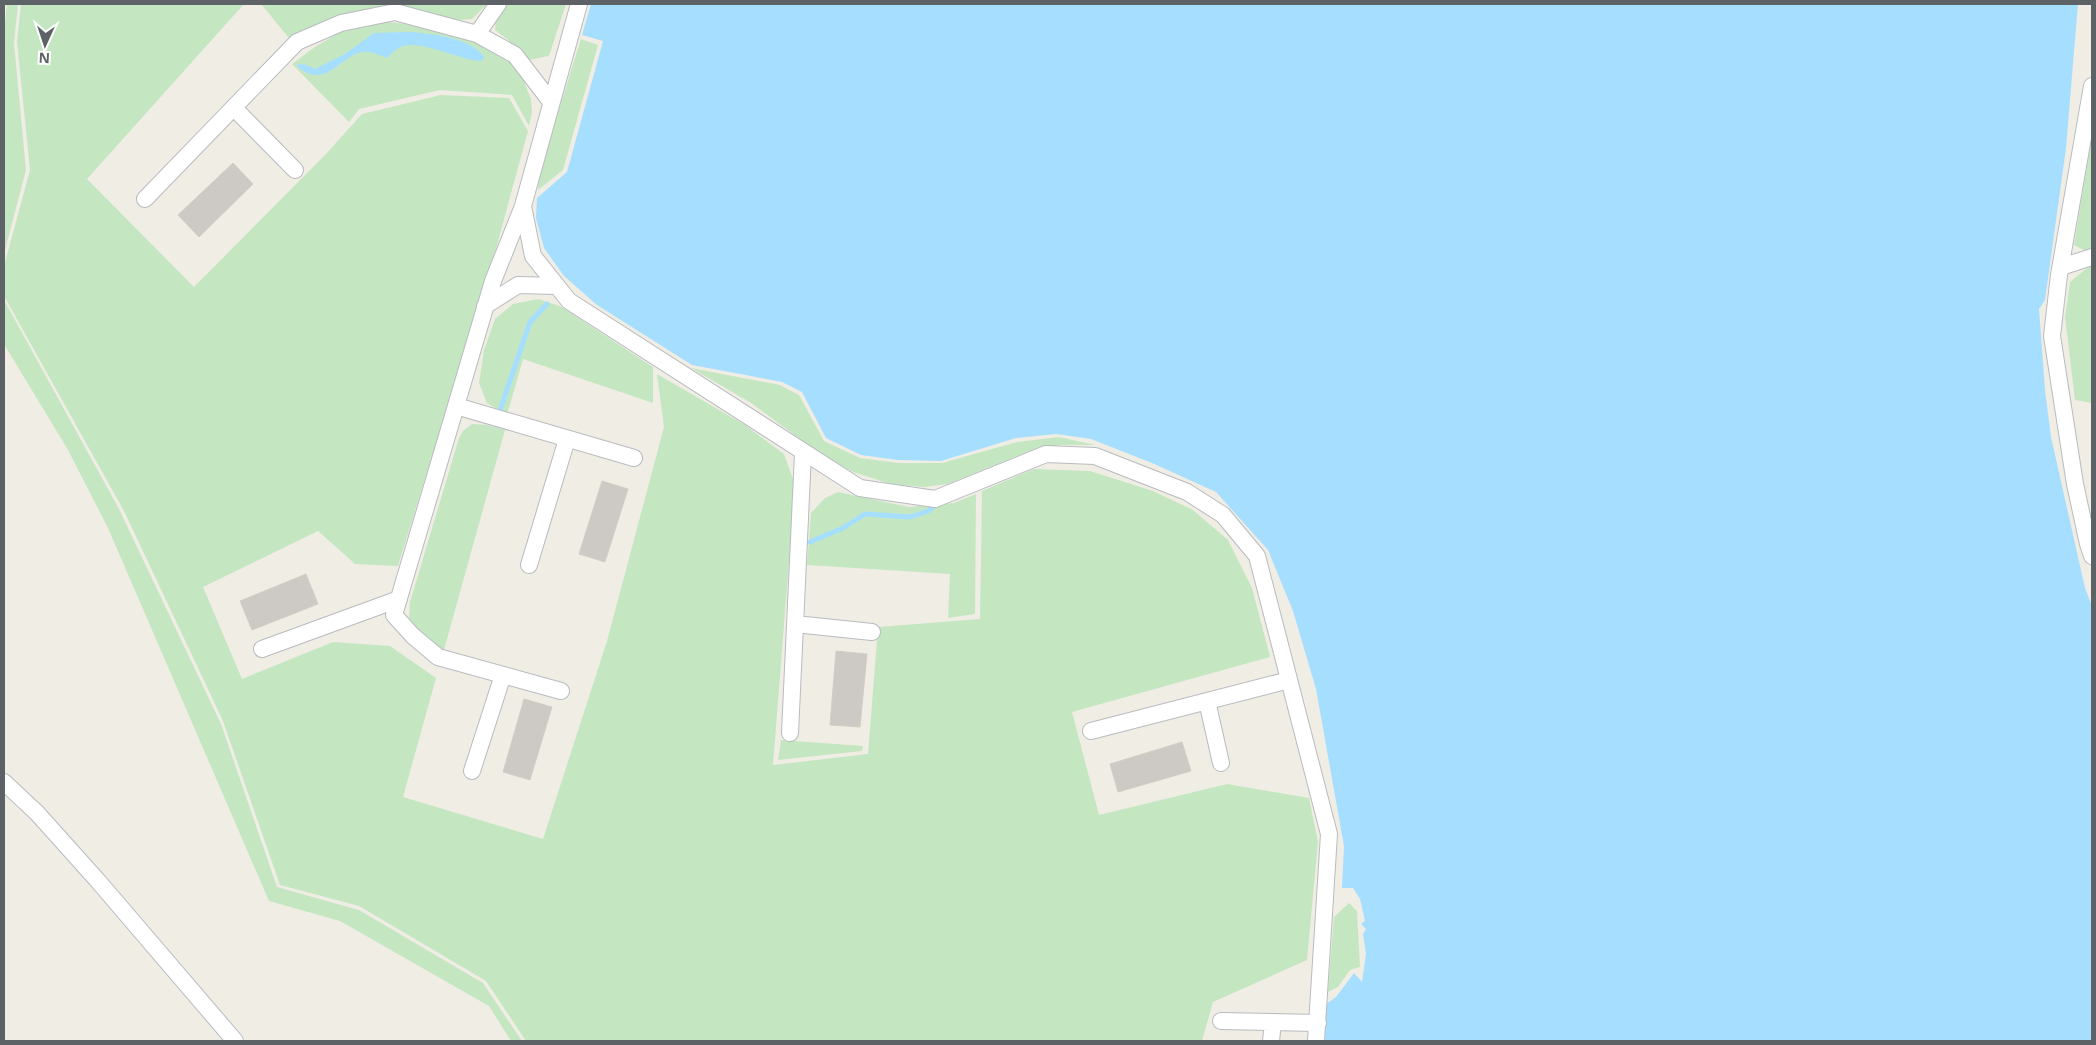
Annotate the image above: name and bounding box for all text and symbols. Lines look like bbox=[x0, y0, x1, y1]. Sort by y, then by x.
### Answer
north arrow bbox=[20, 20, 70, 70]
text: N bbox=[38, 49, 50, 68]

